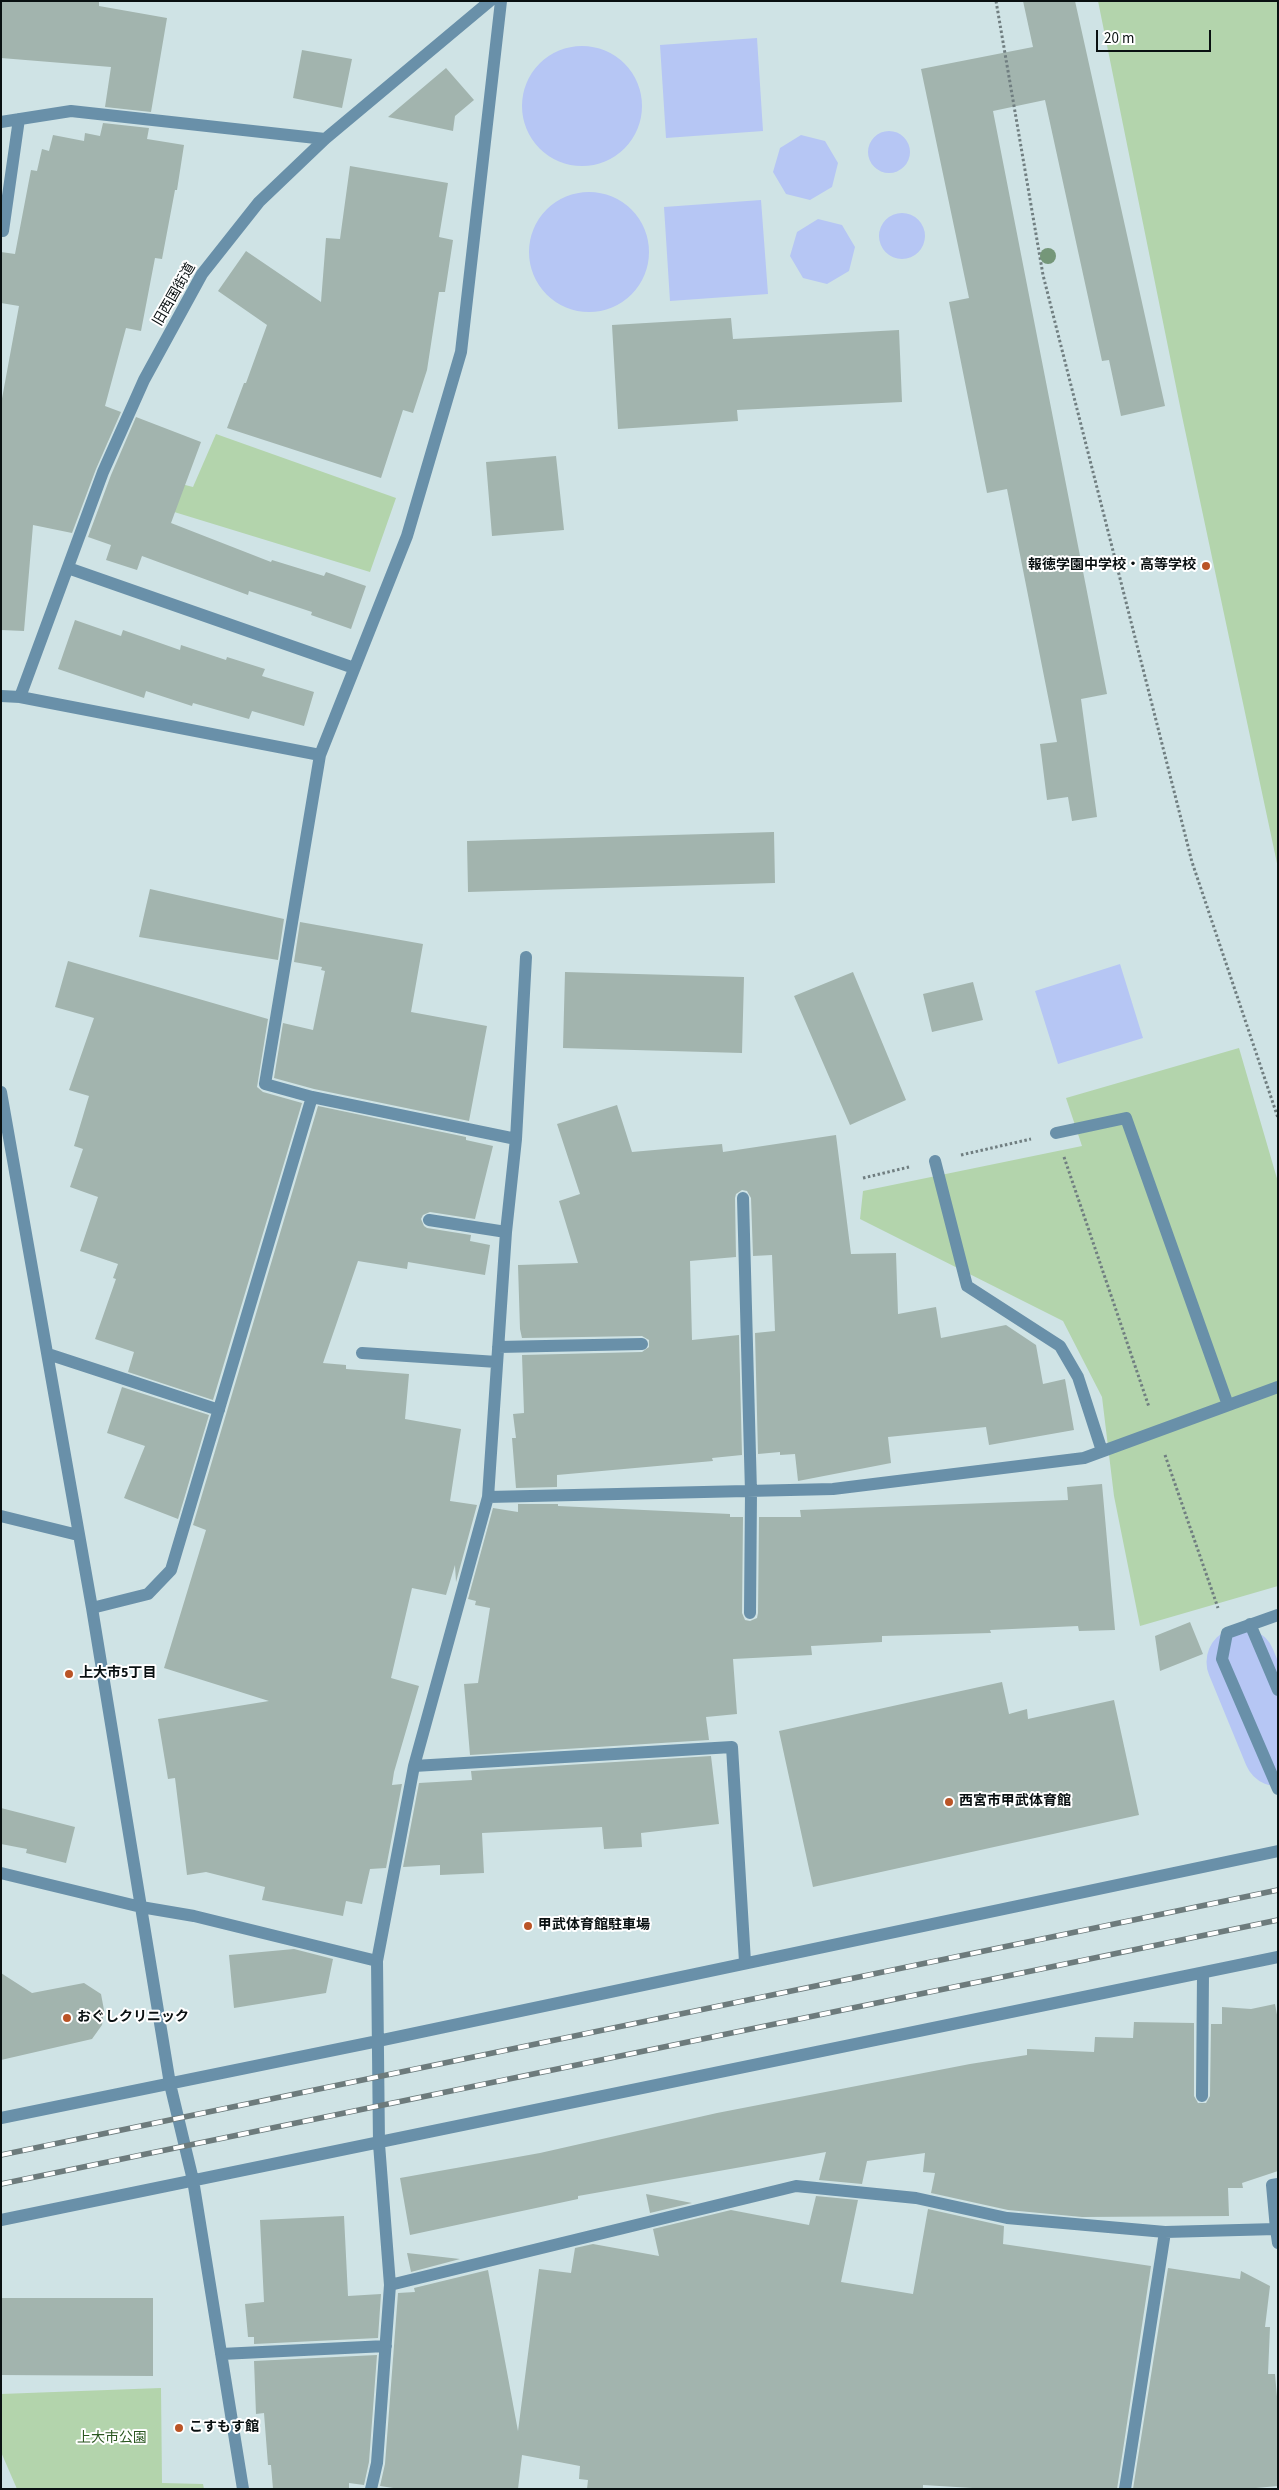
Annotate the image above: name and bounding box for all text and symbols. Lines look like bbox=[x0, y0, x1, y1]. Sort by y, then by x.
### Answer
scale bar bbox=[1099, 20, 1214, 52]
text: 20 m bbox=[1104, 28, 1134, 49]
street label: 旧西国街道 bbox=[150, 260, 200, 330]
place label: 報徳学園中学校・高等学校 bbox=[1028, 558, 1196, 574]
marker: 報徳学園中学校・高等学校 bbox=[1200, 560, 1212, 572]
place label: 上大市5丁目 bbox=[79, 1666, 156, 1682]
marker: 上大市5丁目 bbox=[63, 1668, 75, 1680]
place label: 西宮市甲武体育館 bbox=[959, 1794, 1071, 1810]
marker: 西宮市甲武体育館 bbox=[943, 1796, 955, 1808]
place label: 甲武体育館駐車場 bbox=[538, 1918, 650, 1934]
marker: 甲武体育館駐車場 bbox=[522, 1920, 534, 1932]
place label: おぐしクリニック bbox=[77, 2010, 189, 2026]
marker: おぐしクリニック bbox=[61, 2012, 73, 2024]
place label: こすもす館 bbox=[189, 2420, 259, 2436]
marker: こすもす館 bbox=[173, 2422, 185, 2434]
park label: 上大市公園 bbox=[77, 2431, 147, 2447]

